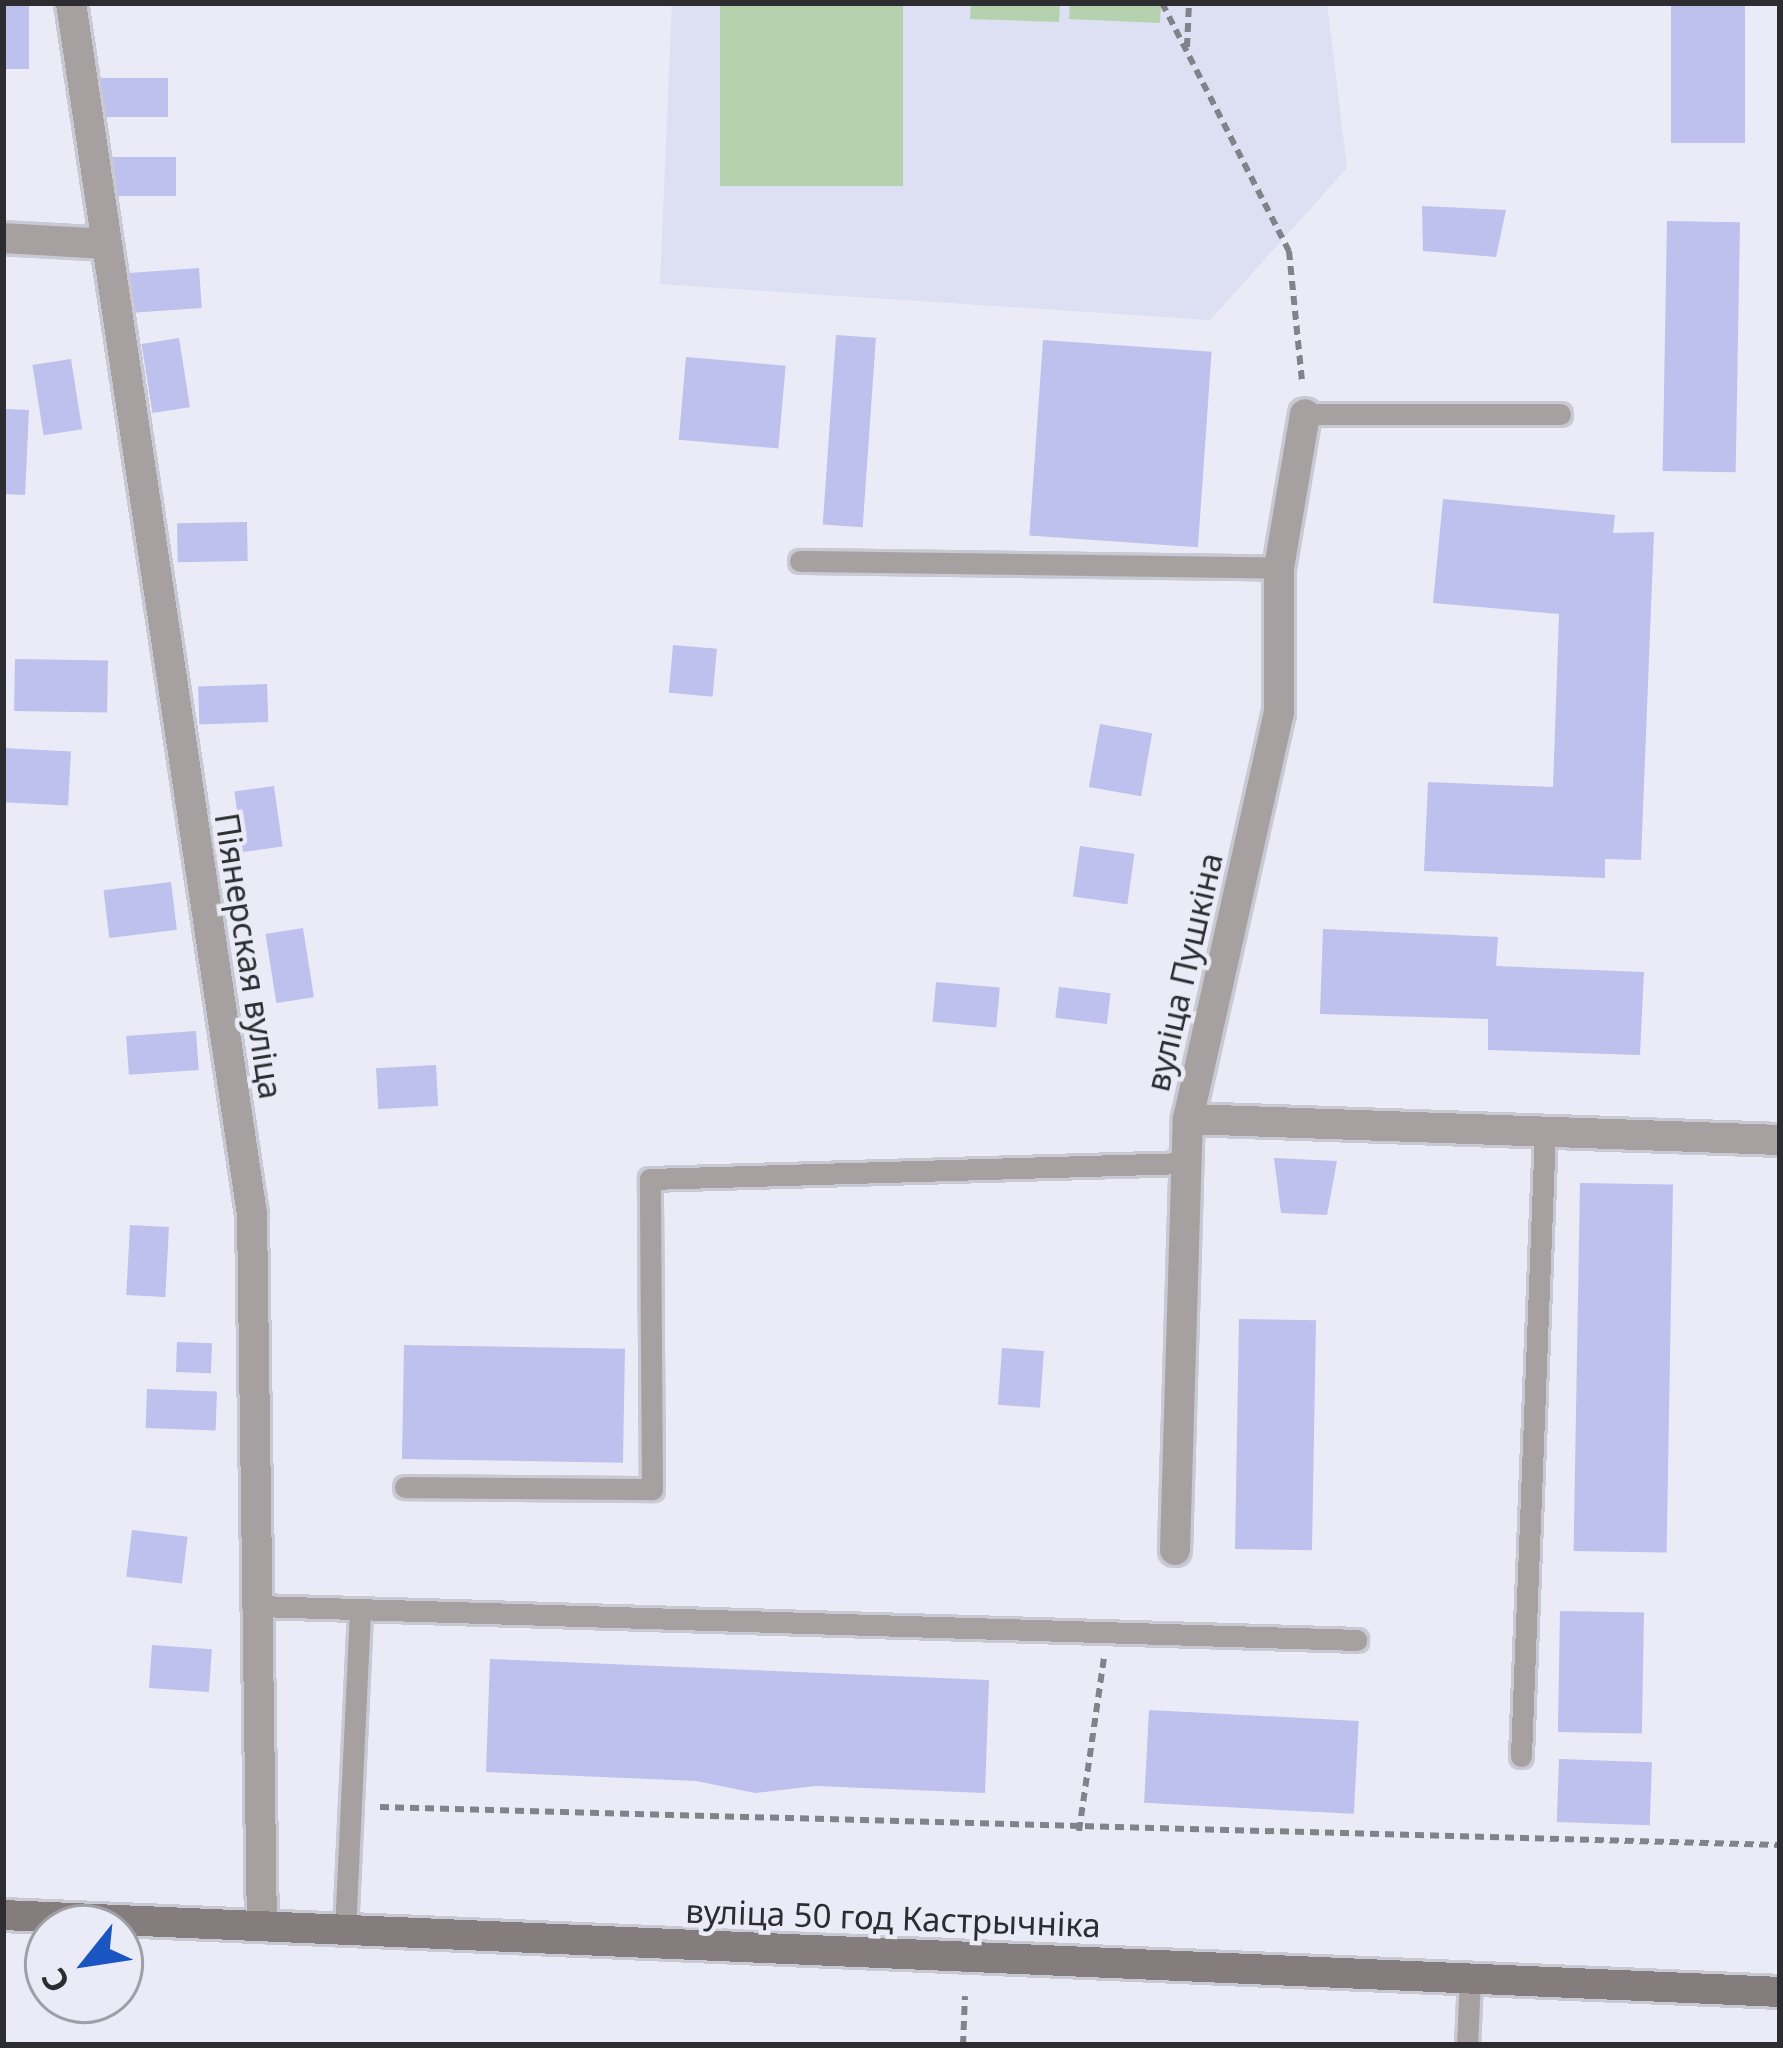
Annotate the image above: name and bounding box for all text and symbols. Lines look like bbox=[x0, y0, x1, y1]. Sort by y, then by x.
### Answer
street label: Піянерская вуліца bbox=[207, 810, 291, 1102]
street label: вуліца Пушкіна bbox=[1137, 849, 1231, 1095]
street label: вуліца 50 год Кастрычніка bbox=[685, 1891, 1101, 1945]
north arrow bbox=[24, 1904, 144, 2024]
text: С bbox=[30, 1960, 80, 2001]

